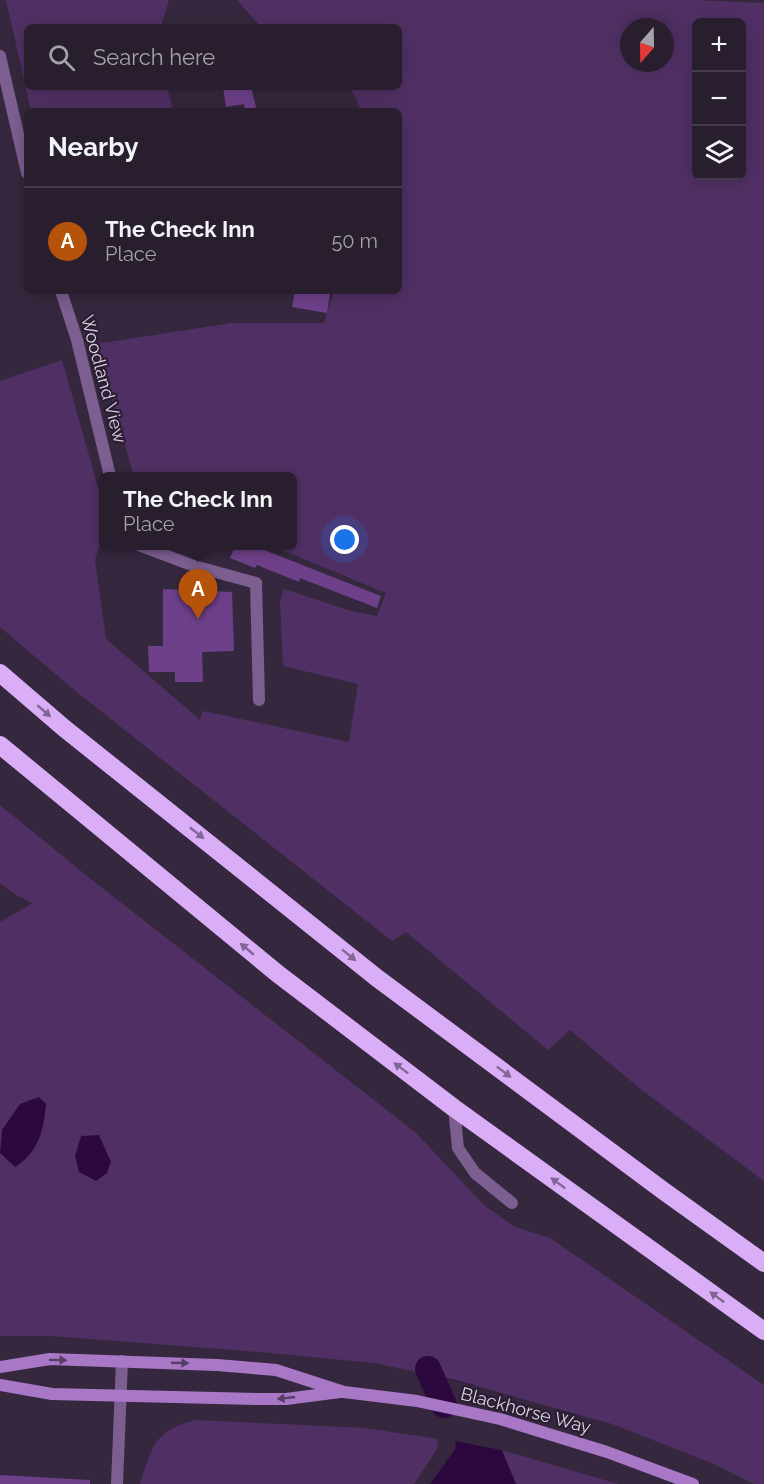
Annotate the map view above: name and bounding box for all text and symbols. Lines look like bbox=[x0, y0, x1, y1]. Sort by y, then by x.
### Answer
north arrow bbox=[620, 18, 674, 72]
map controls bbox=[692, 18, 746, 180]
button: + bbox=[692, 18, 746, 72]
search box bbox=[24, 24, 402, 90]
icon: search bbox=[45, 41, 78, 74]
text: Search here bbox=[93, 44, 215, 70]
button: − bbox=[692, 72, 746, 126]
button: layers bbox=[692, 126, 746, 180]
text: Nearby bbox=[48, 132, 138, 162]
text: The Check Inn bbox=[105, 216, 255, 242]
text: A bbox=[61, 229, 74, 253]
text: 50 m bbox=[331, 229, 378, 253]
text: Place bbox=[105, 242, 156, 266]
street label: Woodland View bbox=[77, 313, 131, 446]
popup bbox=[99, 472, 297, 550]
text: The Check Inn bbox=[123, 486, 273, 512]
text: Place bbox=[123, 512, 175, 536]
your location bbox=[330, 525, 359, 554]
pin: A bbox=[178, 570, 218, 619]
one-way arrow bbox=[36, 704, 51, 717]
one-way arrow bbox=[189, 826, 204, 838]
one-way arrow bbox=[239, 942, 255, 955]
one-way arrow bbox=[341, 948, 356, 960]
one-way arrow bbox=[393, 1062, 409, 1075]
one-way arrow bbox=[497, 1066, 512, 1078]
one-way arrow bbox=[551, 1178, 566, 1190]
one-way arrow bbox=[709, 1291, 725, 1303]
one-way arrow bbox=[48, 1355, 67, 1365]
one-way arrow bbox=[170, 1359, 189, 1368]
street label: Blackhorse Way bbox=[459, 1383, 594, 1438]
one-way arrow bbox=[277, 1393, 296, 1403]

